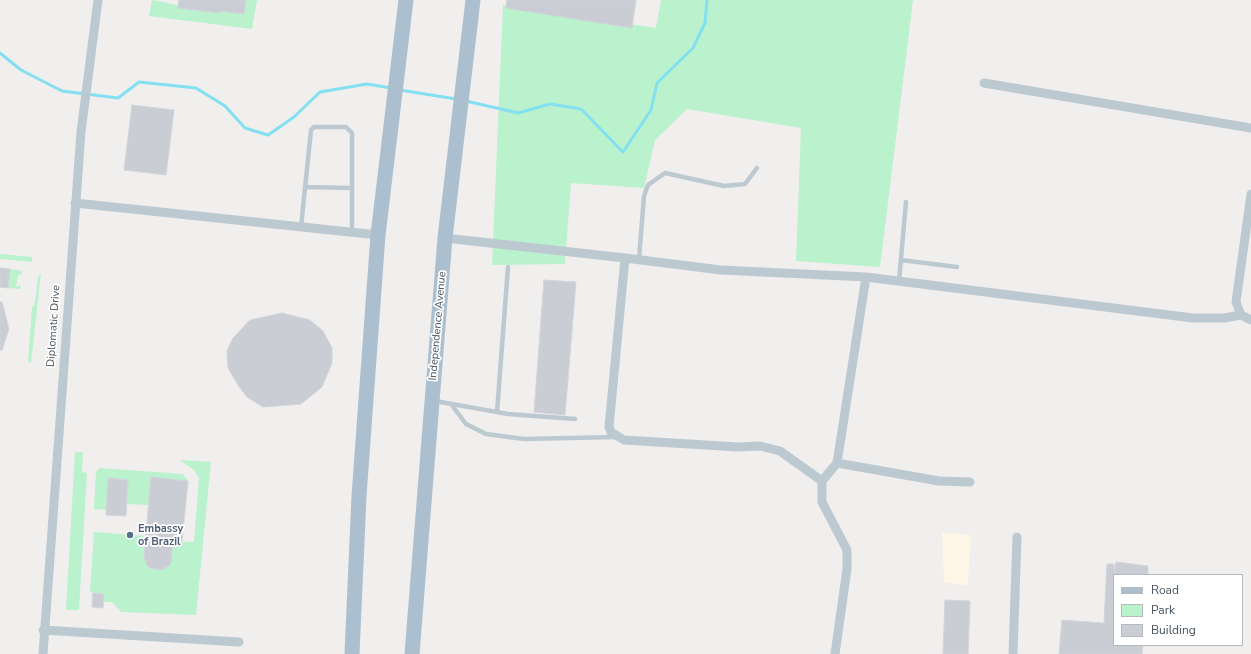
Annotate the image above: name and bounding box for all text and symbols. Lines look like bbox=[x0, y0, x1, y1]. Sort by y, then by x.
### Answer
street label: Independence Avenue bbox=[427, 271, 449, 381]
street label: Diplomatic Drive bbox=[45, 285, 63, 367]
place label: Embassy of Brazil bbox=[138, 522, 183, 548]
marker: Embassy of Brazil bbox=[125, 530, 135, 540]
legend bbox=[1113, 574, 1243, 646]
text: Road bbox=[1151, 582, 1179, 598]
text: Park bbox=[1151, 602, 1175, 618]
text: Building bbox=[1151, 622, 1196, 638]

